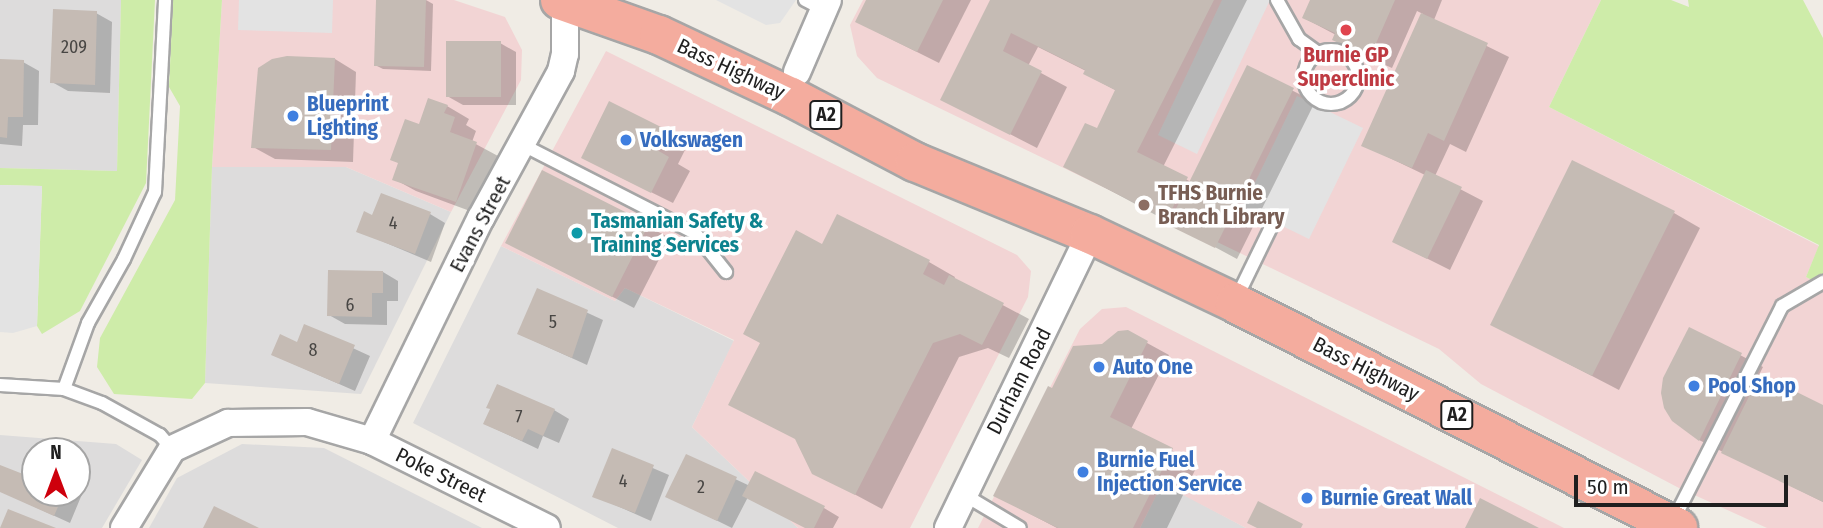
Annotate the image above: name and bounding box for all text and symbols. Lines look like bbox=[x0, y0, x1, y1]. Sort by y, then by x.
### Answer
marker: Burnie GP Superclinic bbox=[1336, 20, 1356, 40]
street label: Bass Highway bbox=[673, 33, 789, 105]
house number: 209 bbox=[61, 36, 87, 58]
place label: Burnie GP Superclinic bbox=[1298, 42, 1394, 92]
place label: Blueprint Lighting bbox=[307, 91, 389, 141]
road number: A2 bbox=[808, 99, 844, 130]
marker: Blueprint Lighting bbox=[285, 108, 301, 124]
place label: Volkswagen bbox=[640, 127, 743, 153]
marker: Volkswagen bbox=[618, 132, 634, 148]
street label: Evans Street bbox=[444, 172, 516, 276]
place label: TFHS Burnie Branch Library bbox=[1158, 180, 1285, 230]
marker: TFHS Burnie Branch Library bbox=[1136, 197, 1152, 213]
place label: Tasmanian Safety & Training Services bbox=[591, 208, 763, 258]
house number: 4 bbox=[389, 212, 397, 234]
marker: Tasmanian Safety & Training Services bbox=[569, 225, 585, 241]
house number: 6 bbox=[346, 294, 354, 316]
house number: 5 bbox=[549, 311, 557, 333]
street label: Durham Road bbox=[981, 323, 1057, 439]
street label: Bass Highway bbox=[1309, 331, 1423, 407]
house number: 8 bbox=[309, 339, 317, 361]
place label: Auto One bbox=[1113, 354, 1193, 380]
marker: Auto One bbox=[1091, 359, 1107, 375]
place label: Pool Shop bbox=[1708, 373, 1796, 399]
marker: Pool Shop bbox=[1686, 378, 1702, 394]
road number: A2 bbox=[1440, 400, 1474, 430]
house number: 7 bbox=[515, 406, 523, 428]
north arrow bbox=[21, 437, 91, 507]
text: N bbox=[50, 441, 62, 464]
street label: Poke Street bbox=[391, 442, 491, 508]
place label: Burnie Fuel Injection Service bbox=[1097, 447, 1242, 497]
scale bar bbox=[1578, 462, 1792, 506]
marker: Burnie Fuel Injection Service bbox=[1075, 464, 1091, 480]
house number: 4 bbox=[619, 470, 627, 492]
text: 50 m bbox=[1587, 474, 1629, 500]
house number: 2 bbox=[697, 476, 705, 498]
place label: Burnie Great Wall bbox=[1321, 485, 1472, 511]
marker: Burnie Great Wall bbox=[1299, 490, 1315, 506]

